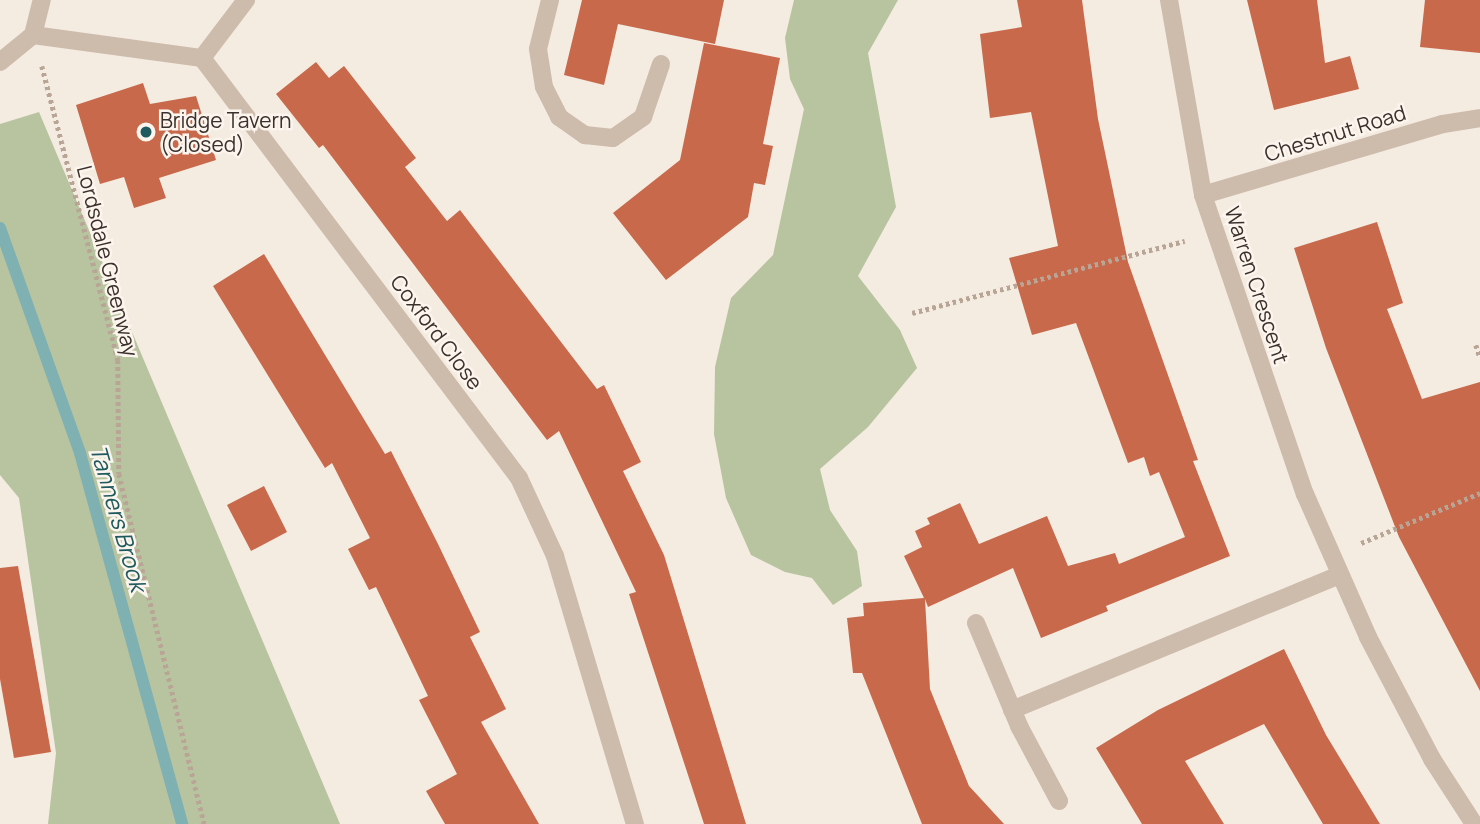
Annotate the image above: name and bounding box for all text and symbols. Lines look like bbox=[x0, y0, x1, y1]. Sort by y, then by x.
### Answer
street label: Chestnut Road bbox=[1261, 100, 1409, 166]
place label: Bridge Tavern (Closed) bbox=[160, 107, 292, 157]
marker: Bridge Tavern (Closed) bbox=[138, 124, 154, 140]
street label: Lordsdale Greenway bbox=[72, 163, 144, 359]
street label: Warren Crescent bbox=[1220, 203, 1294, 367]
street label: Coxford Close bbox=[386, 270, 488, 394]
water label: Tanners Brook bbox=[85, 442, 153, 594]

